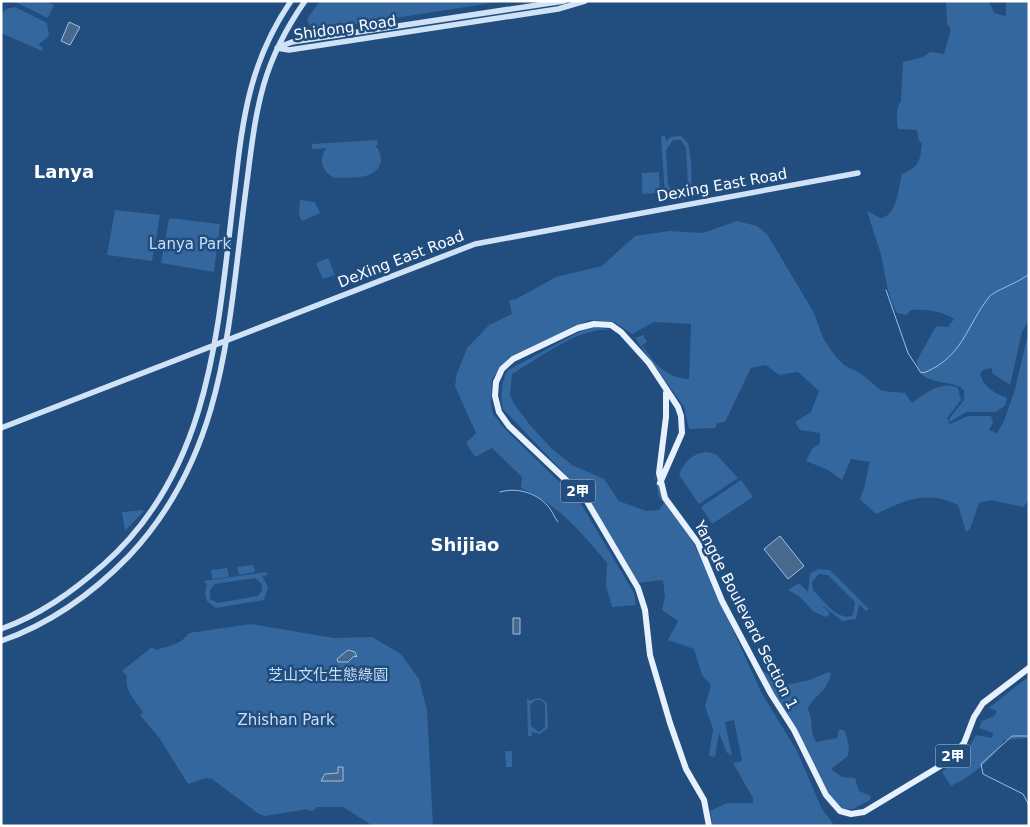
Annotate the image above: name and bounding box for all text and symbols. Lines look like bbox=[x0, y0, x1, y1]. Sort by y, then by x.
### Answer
street label: Shidong Road bbox=[293, 12, 397, 44]
district label: Lanya bbox=[34, 161, 94, 182]
street label: Dexing East Road bbox=[655, 165, 789, 205]
street label: DeXing East Road bbox=[335, 227, 467, 291]
park label: Lanya Park bbox=[149, 235, 231, 253]
road number: 2甲 bbox=[560, 480, 596, 502]
street label: Yangde Boulevard Section 1 bbox=[690, 517, 802, 712]
district label: Shijiao bbox=[431, 534, 499, 555]
park label: 芝山文化生態綠園 bbox=[268, 666, 388, 684]
park label: Zhishan Park bbox=[237, 711, 335, 729]
road number: 2甲 bbox=[936, 744, 970, 768]

